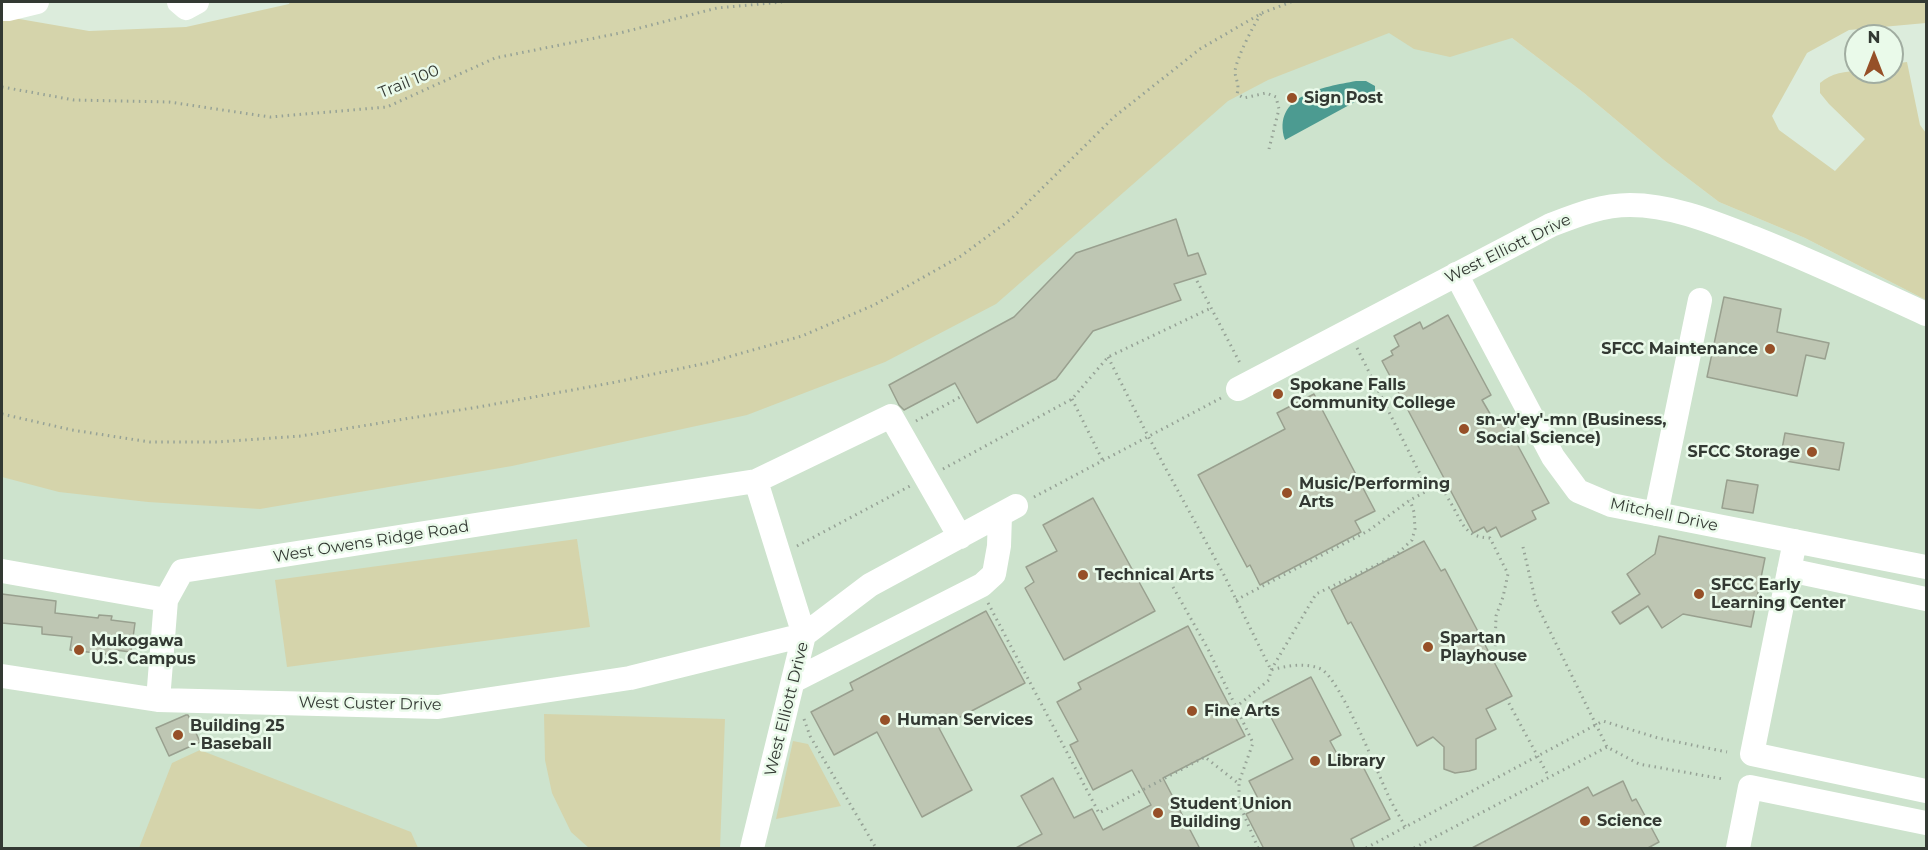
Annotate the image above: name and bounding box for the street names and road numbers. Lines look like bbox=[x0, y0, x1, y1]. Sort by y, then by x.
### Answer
street label: Trail 100 bbox=[376, 61, 442, 103]
street label: West Elliott Drive bbox=[1442, 210, 1574, 288]
street label: Mitchell Drive bbox=[1608, 494, 1720, 536]
street label: West Owens Ridge Road bbox=[272, 517, 470, 567]
street label: West Elliott Drive bbox=[761, 640, 813, 778]
street label: West Custer Drive bbox=[298, 693, 442, 715]

